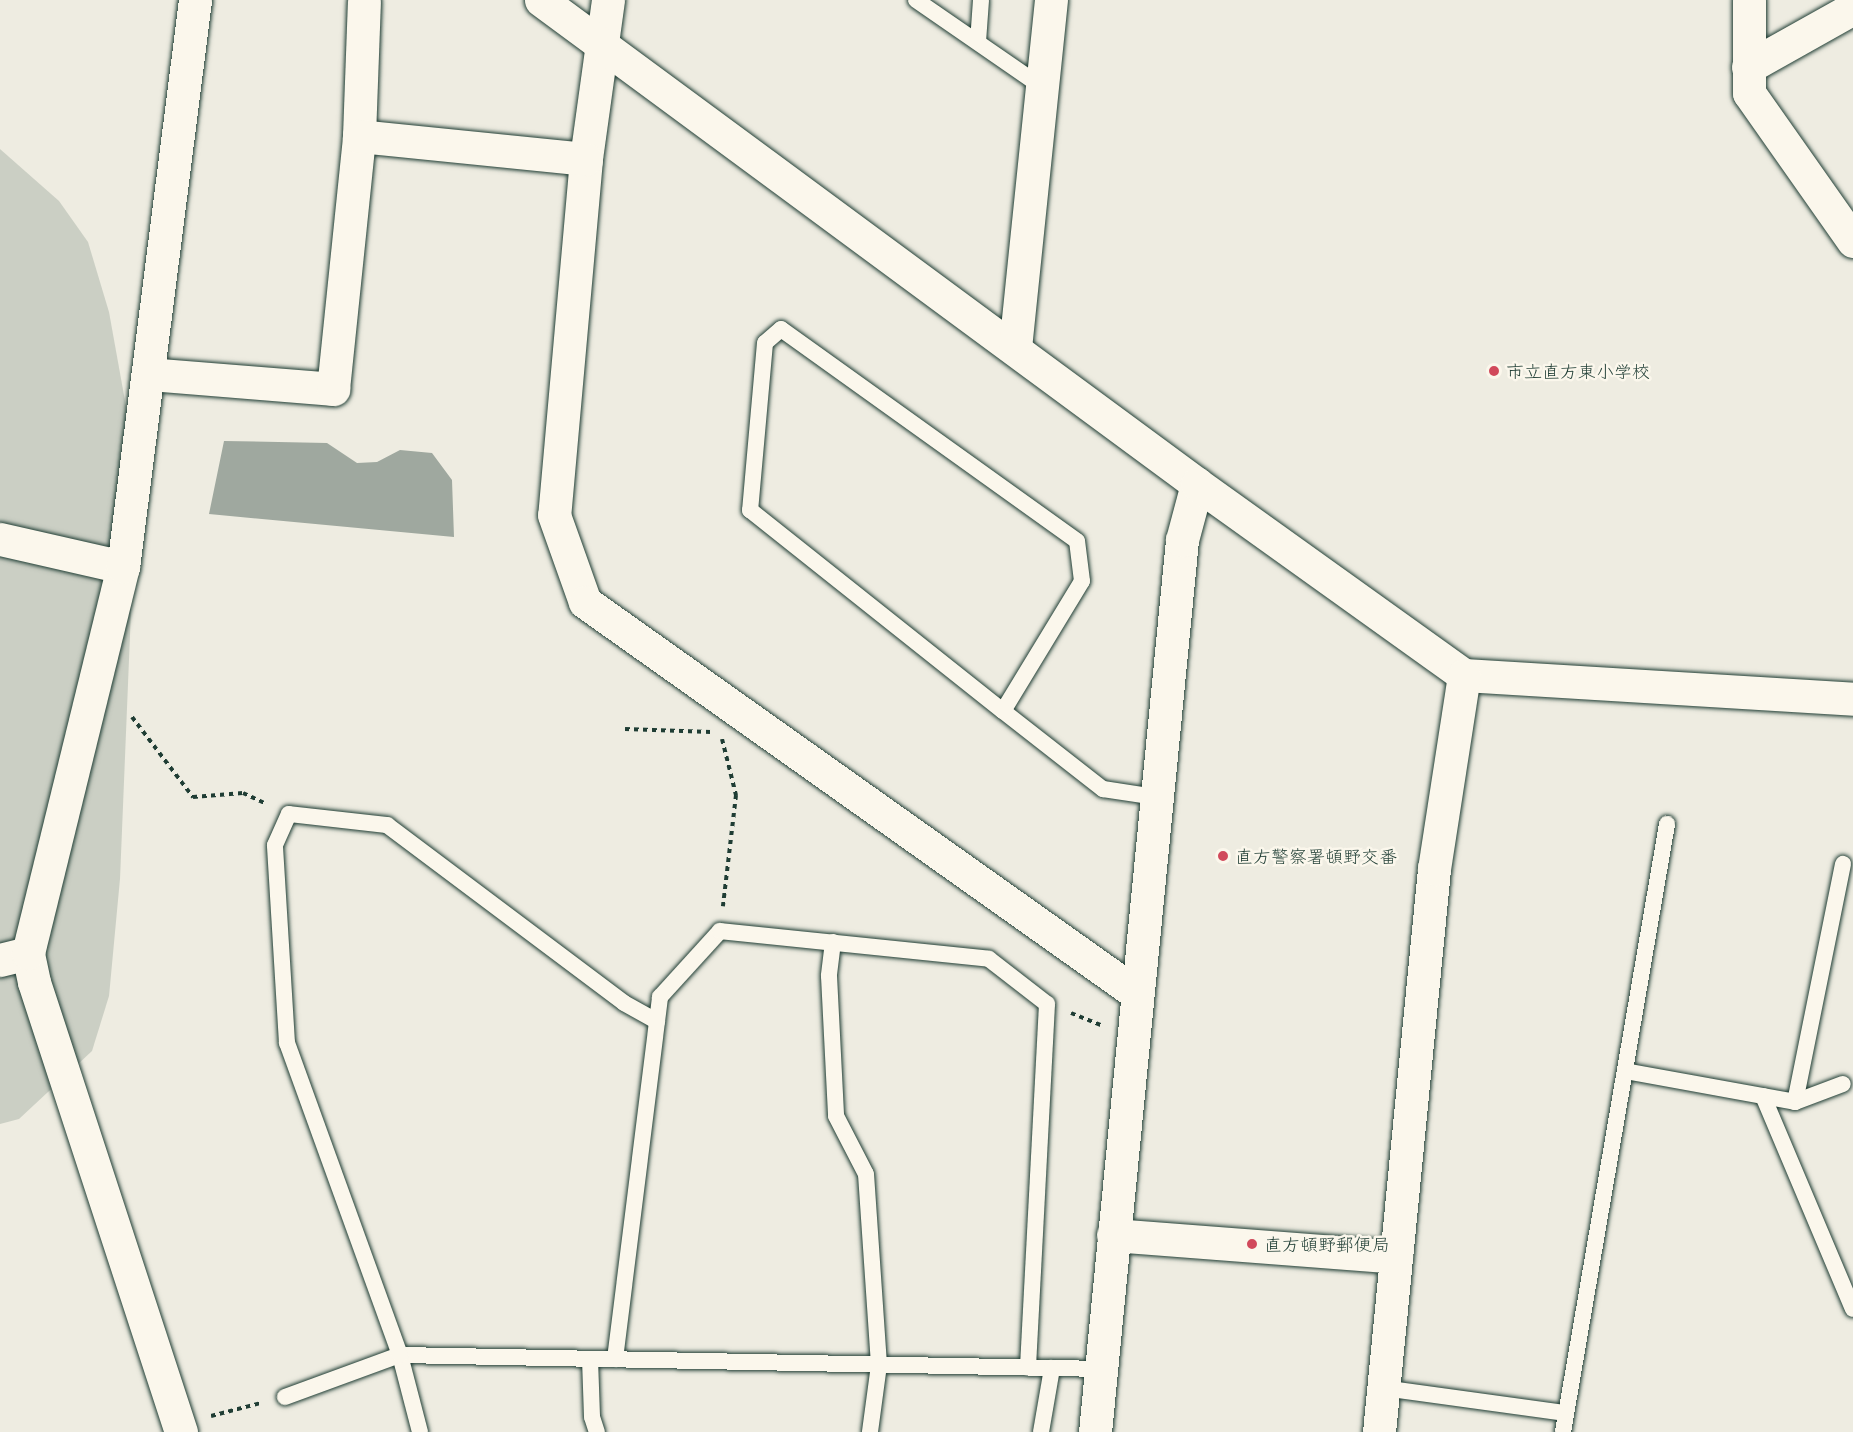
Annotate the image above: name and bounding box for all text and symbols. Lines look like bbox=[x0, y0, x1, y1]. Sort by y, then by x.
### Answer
place label: 市立直方東小学校 bbox=[1506, 360, 1650, 382]
marker: 市立直方東小学校 bbox=[1487, 364, 1501, 378]
place label: 直方警察署頓野交番 bbox=[1235, 845, 1397, 867]
marker: 直方警察署頓野交番 bbox=[1216, 849, 1230, 863]
place label: 直方頓野郵便局 bbox=[1264, 1233, 1390, 1255]
marker: 直方頓野郵便局 bbox=[1245, 1237, 1259, 1251]

